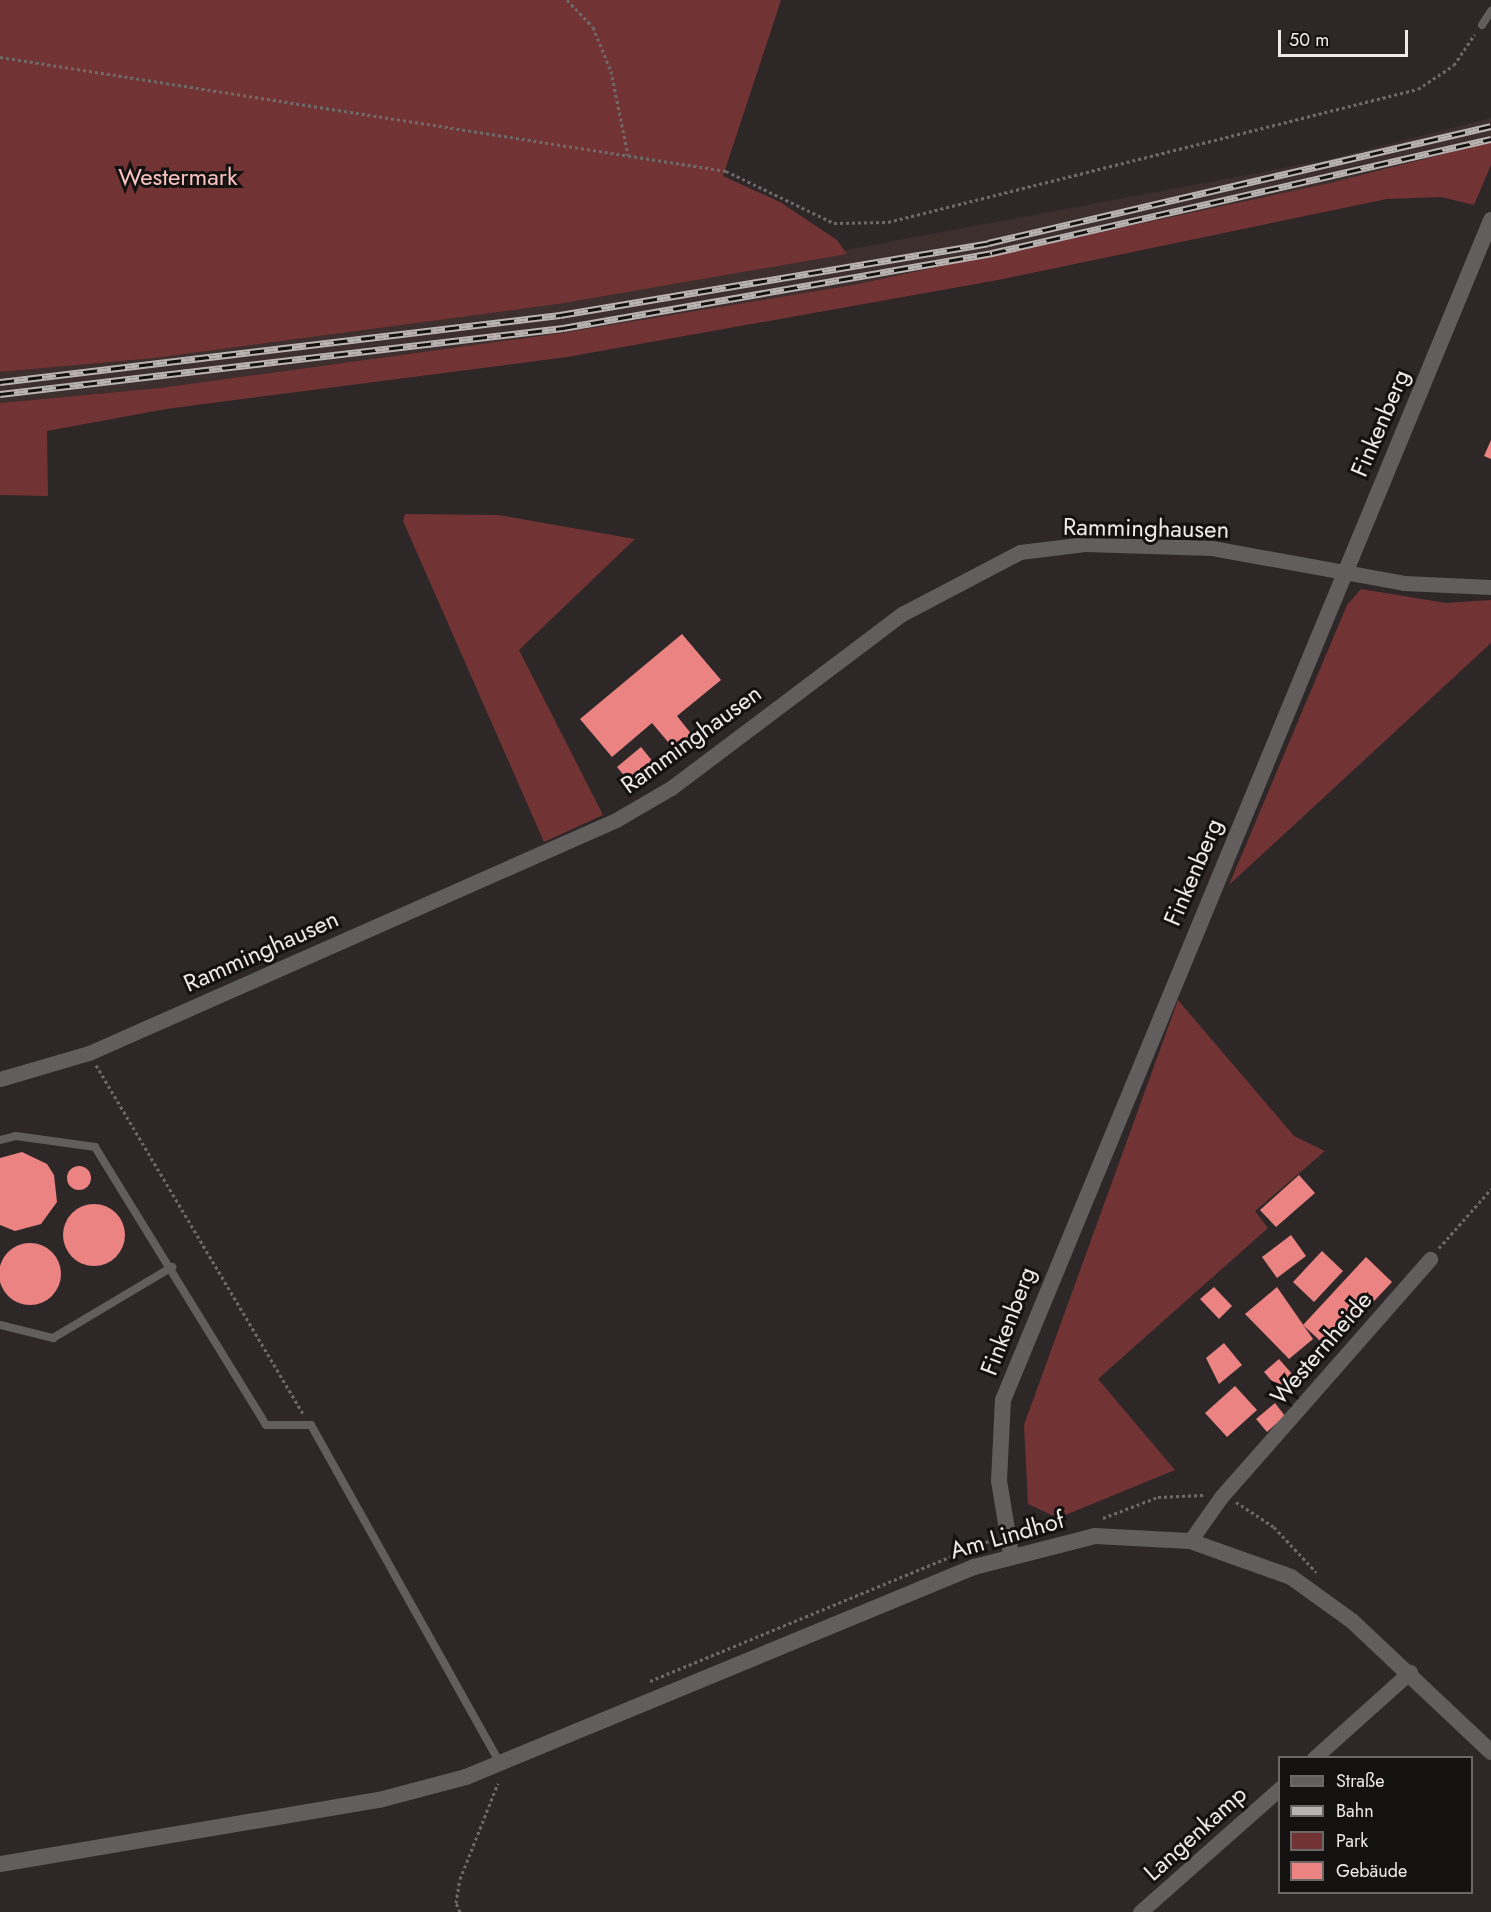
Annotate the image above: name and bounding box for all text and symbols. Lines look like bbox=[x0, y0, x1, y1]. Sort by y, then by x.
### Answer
scale bar bbox=[1281, 18, 1412, 56]
text: 50 m bbox=[1289, 27, 1329, 53]
park label: Westermark bbox=[118, 163, 238, 191]
street label: Finkenberg bbox=[1345, 365, 1415, 481]
street label: Ramminghausen bbox=[1063, 512, 1229, 544]
street label: Ramminghausen bbox=[615, 678, 767, 800]
street label: Finkenberg bbox=[1158, 814, 1228, 930]
street label: Ramminghausen bbox=[179, 904, 343, 998]
street label: Finkenberg bbox=[974, 1263, 1042, 1379]
street label: Westernheide bbox=[1264, 1286, 1378, 1410]
street label: Am Lindhof bbox=[946, 1505, 1068, 1565]
legend bbox=[1278, 1756, 1473, 1894]
text: Straße bbox=[1336, 1768, 1384, 1794]
street label: Langenkamp bbox=[1138, 1779, 1252, 1887]
text: Bahn bbox=[1336, 1798, 1374, 1824]
text: Park bbox=[1336, 1828, 1368, 1854]
text: Gebäude bbox=[1336, 1858, 1407, 1884]

